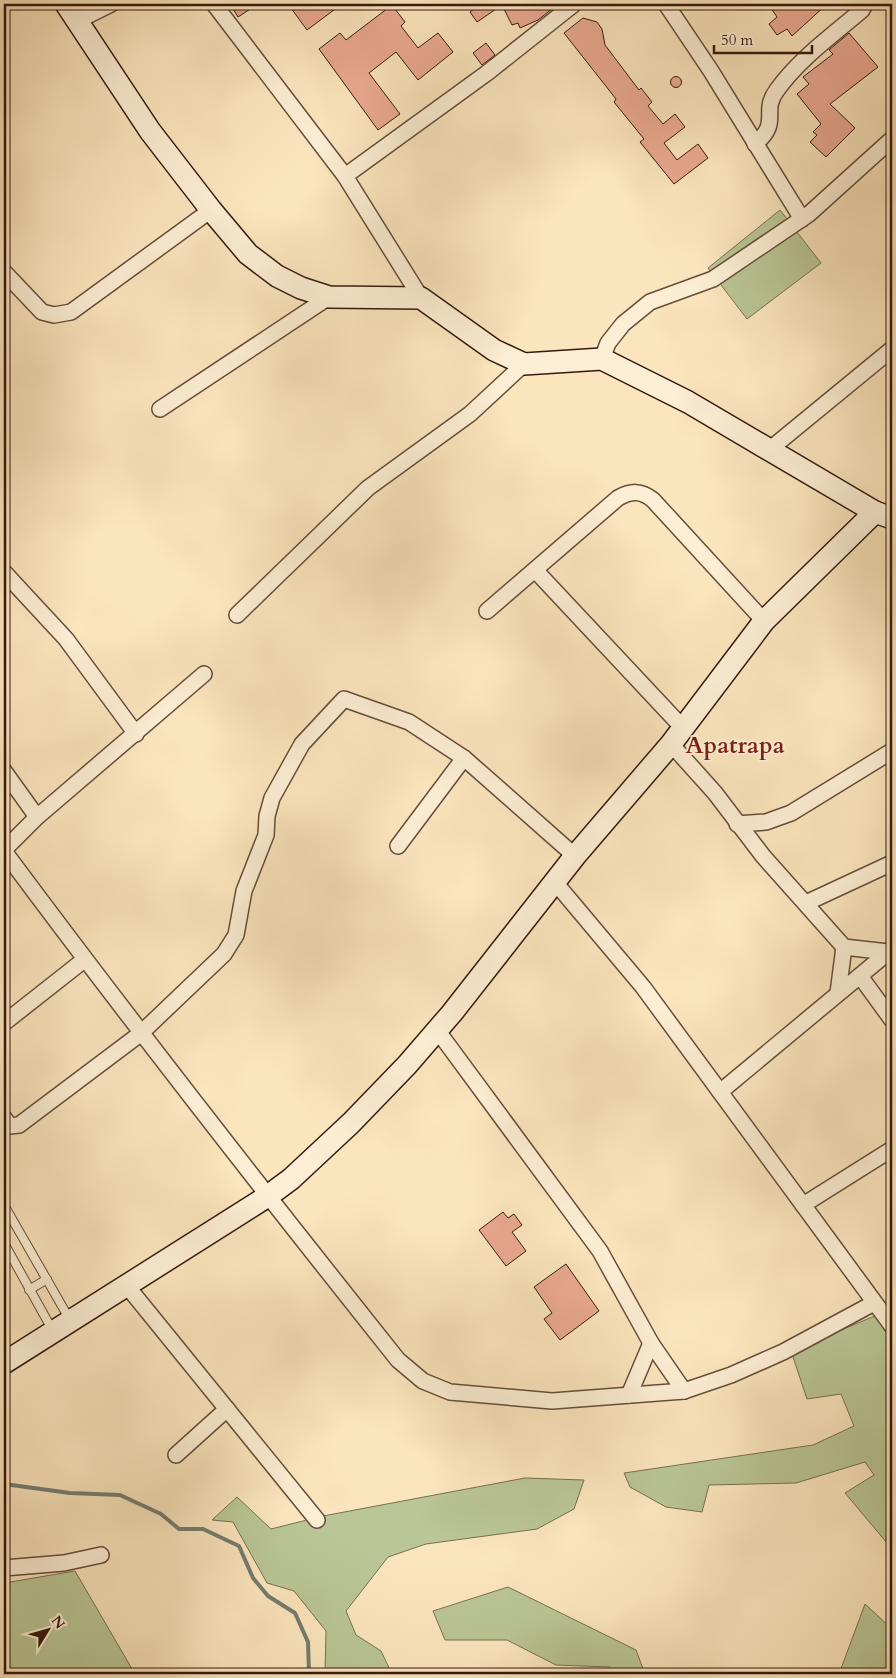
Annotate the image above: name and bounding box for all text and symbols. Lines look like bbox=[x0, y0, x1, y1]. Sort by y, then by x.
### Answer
scale bar bbox=[714, 22, 811, 54]
text: 50 m bbox=[721, 30, 753, 50]
district label: Apatrapa bbox=[685, 729, 785, 762]
north arrow bbox=[22, 1606, 72, 1656]
text: N bbox=[47, 1612, 69, 1633]

